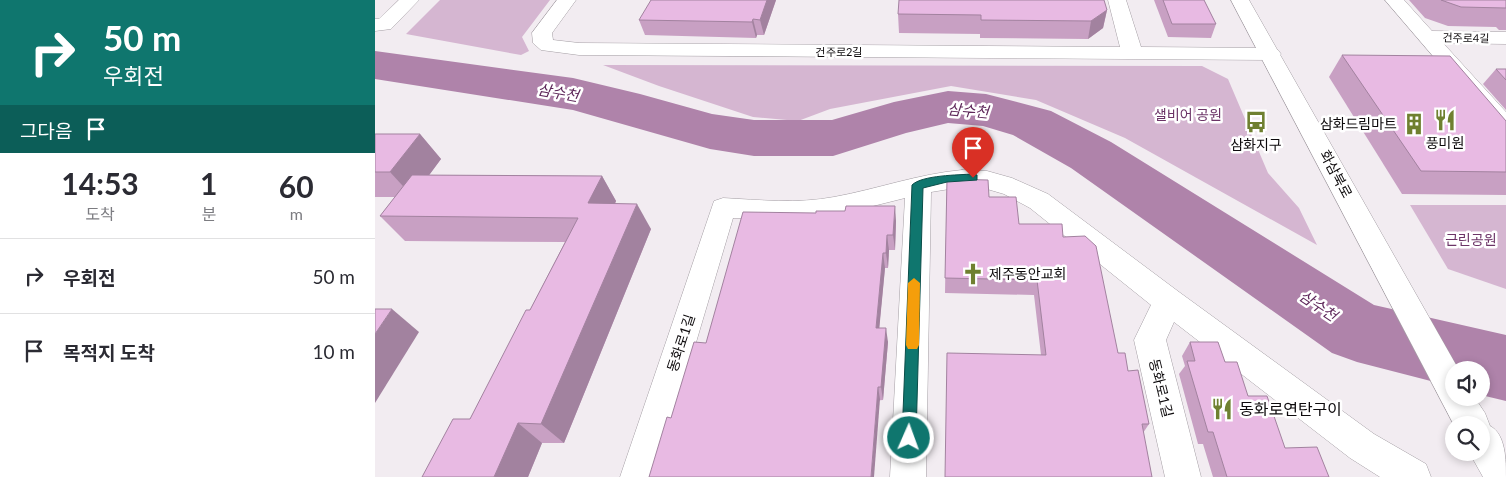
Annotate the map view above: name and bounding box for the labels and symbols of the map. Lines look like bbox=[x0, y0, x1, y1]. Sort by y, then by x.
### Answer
street label: 건주로4길 bbox=[1442, 31, 1490, 44]
street label: 건주로2길 bbox=[816, 45, 862, 58]
water label: 삼수천 bbox=[536, 80, 582, 105]
water label: 삼수천 bbox=[947, 99, 992, 121]
park label: 샐비어 공원 bbox=[1154, 106, 1222, 123]
restaurant icon: 풍미원 bbox=[1432, 107, 1458, 133]
bus stop icon: 삼화지구 bbox=[1243, 109, 1269, 135]
building icon: 삼화드림마트 bbox=[1401, 111, 1427, 137]
place label: 삼화드림마트 bbox=[1320, 115, 1397, 132]
pin bbox=[952, 127, 994, 178]
place label: 풍미원 bbox=[1426, 134, 1464, 151]
place label: 삼화지구 bbox=[1230, 136, 1282, 153]
street label: 화삼북로 bbox=[1317, 147, 1356, 201]
park label: 근린공원 bbox=[1445, 231, 1497, 248]
church icon: 제주동안교회 bbox=[960, 261, 986, 287]
place label: 제주동안교회 bbox=[989, 265, 1066, 282]
water label: 삼수천 bbox=[1296, 286, 1343, 325]
street label: 동화로1길 bbox=[663, 312, 698, 374]
street label: 동화로1길 bbox=[1146, 357, 1177, 419]
restaurant icon: 동화로연탄구이 bbox=[1209, 396, 1235, 422]
place label: 동화로연탄구이 bbox=[1239, 399, 1342, 418]
position arrow bbox=[882, 411, 934, 463]

